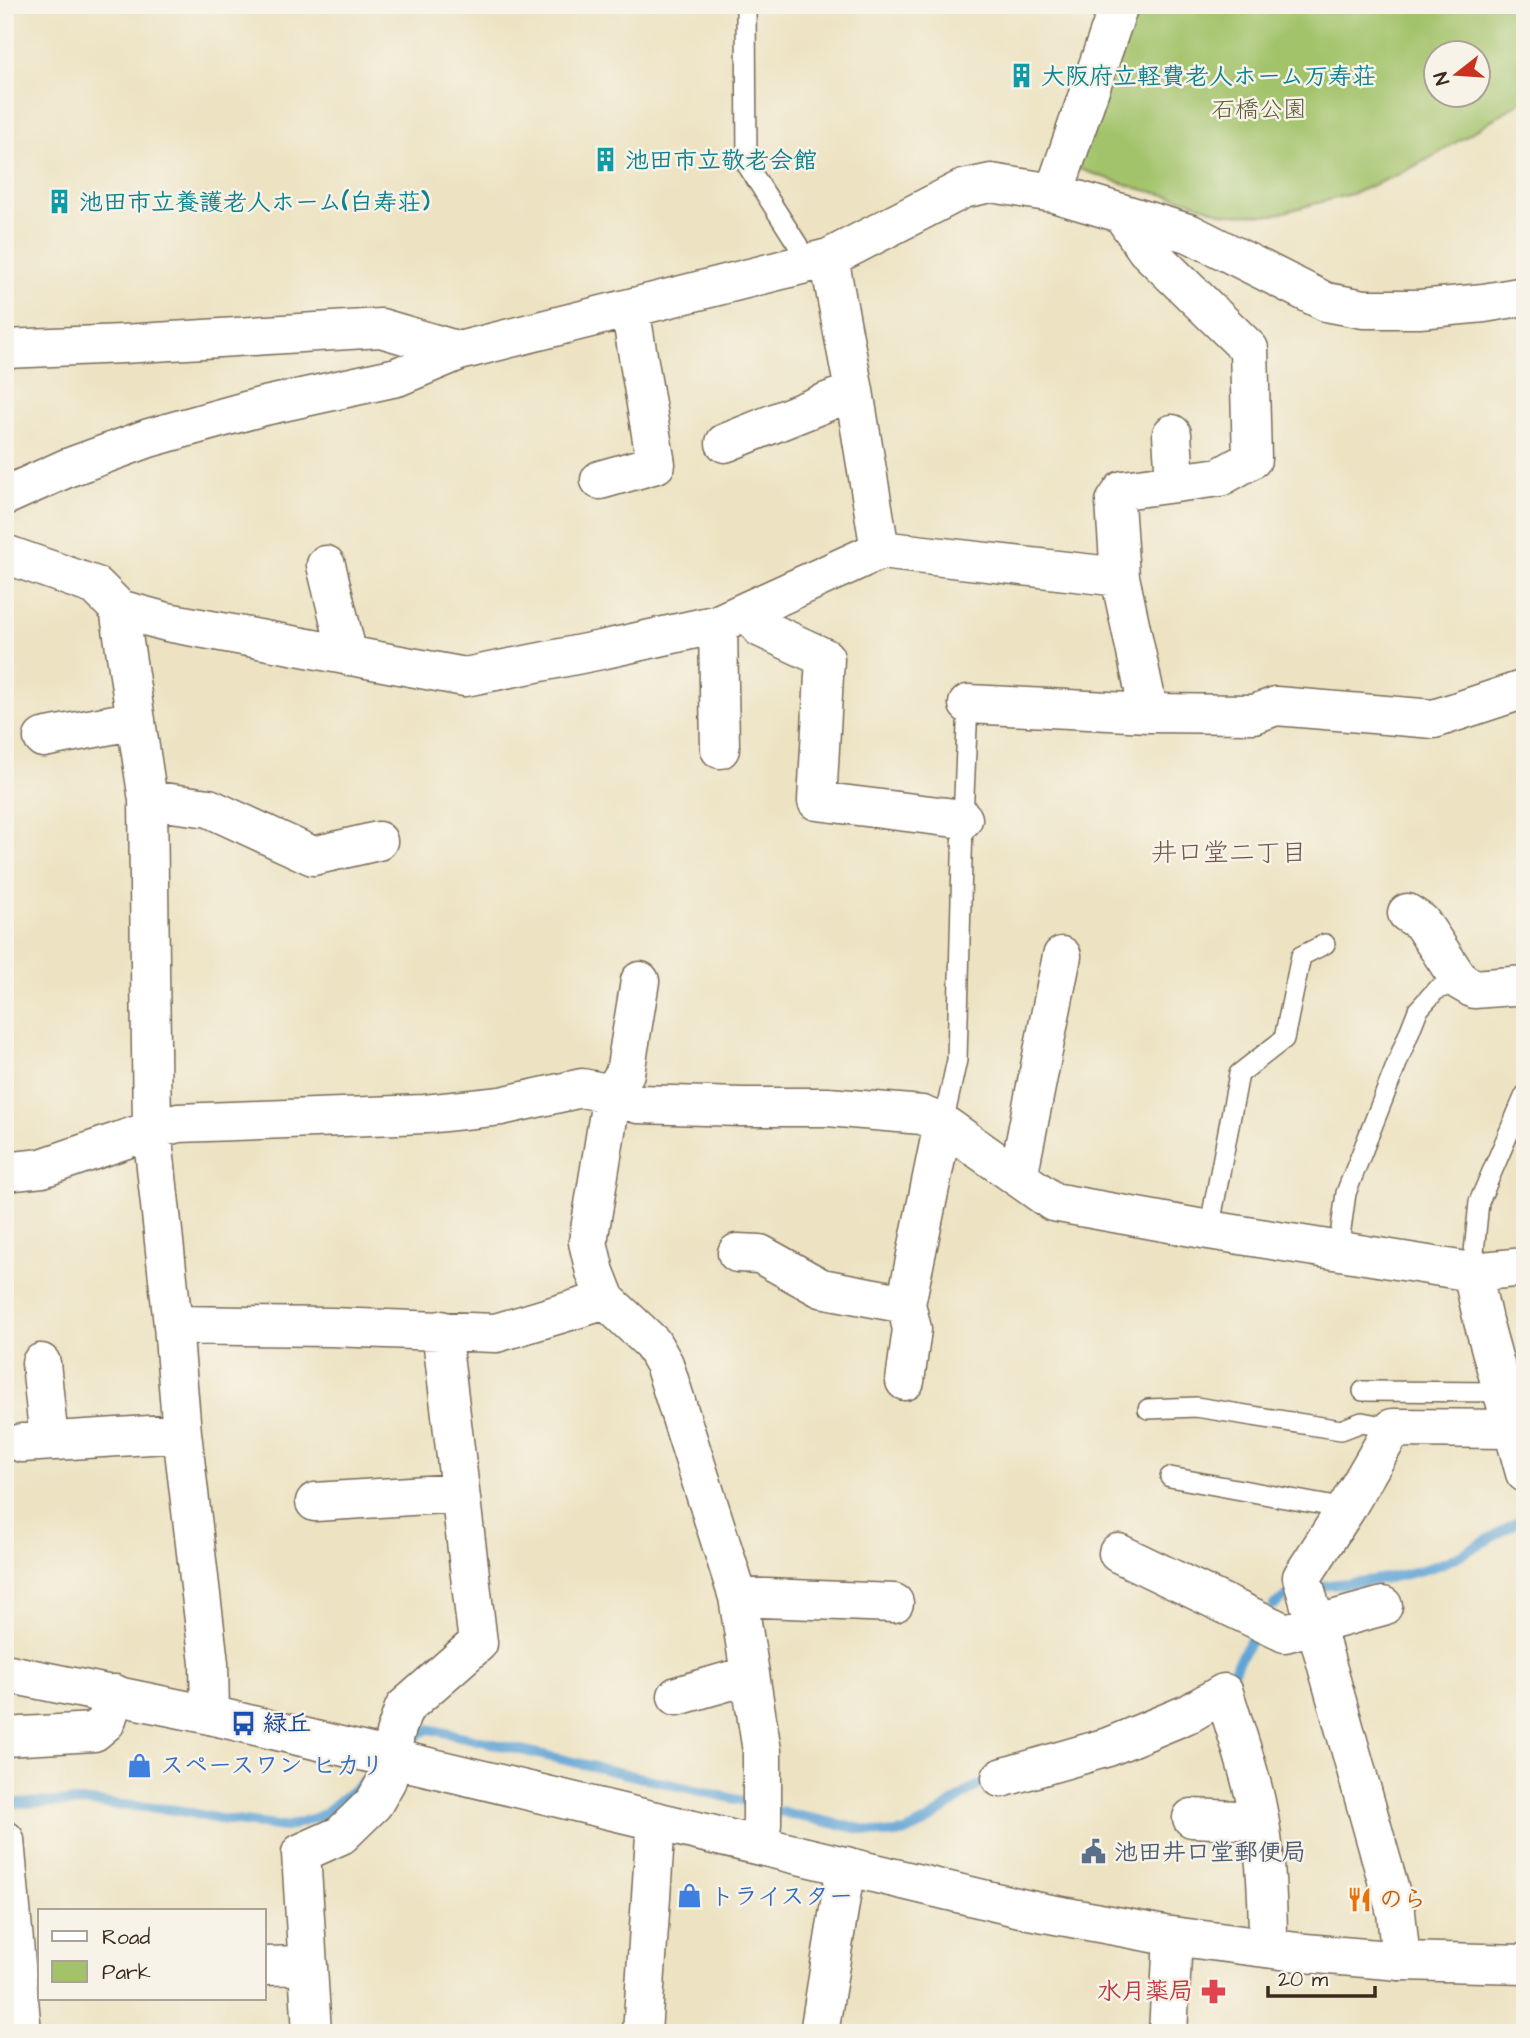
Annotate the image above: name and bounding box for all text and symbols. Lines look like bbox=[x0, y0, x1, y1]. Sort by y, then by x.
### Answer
north arrow bbox=[1422, 38, 1492, 108]
place label: 大阪府立軽費老人ホーム万寿荘 bbox=[1041, 60, 1376, 94]
building icon: 大阪府立軽費老人ホーム万寿荘 bbox=[1007, 62, 1035, 90]
text: N bbox=[1428, 69, 1457, 88]
park label: 石橋公園 bbox=[1211, 93, 1307, 127]
place label: 池田市立敬老会館 bbox=[625, 144, 817, 178]
building icon: 池田市立敬老会館 bbox=[591, 146, 619, 174]
place label: 池田市立養護老人ホーム(白寿荘) bbox=[79, 186, 430, 220]
building icon: 池田市立養護老人ホーム(白寿荘) bbox=[45, 188, 73, 216]
district label: 井口堂二丁目 bbox=[1151, 835, 1307, 871]
place label: 緑丘 bbox=[263, 1707, 311, 1741]
bus stop icon: 緑丘 bbox=[229, 1709, 257, 1737]
place label: スペースワン ヒカリ bbox=[160, 1749, 384, 1783]
shop icon: スペースワン ヒカリ bbox=[126, 1751, 154, 1779]
place label: 池田井口堂郵便局 bbox=[1114, 1836, 1306, 1870]
public building icon: 池田井口堂郵便局 bbox=[1080, 1838, 1108, 1866]
place label: トライスター bbox=[710, 1880, 853, 1914]
shop icon: トライスター bbox=[676, 1882, 704, 1910]
place label: のら bbox=[1379, 1883, 1427, 1917]
restaurant icon: のら bbox=[1345, 1885, 1373, 1913]
legend bbox=[38, 1909, 266, 2000]
text: Road bbox=[102, 1923, 150, 1952]
scale bar bbox=[1268, 1954, 1374, 1998]
text: Park bbox=[102, 1958, 151, 1987]
text: 20 m bbox=[1278, 1965, 1329, 1994]
place label: 水月薬局 bbox=[1097, 1975, 1193, 2009]
pharmacy icon: 水月薬局 bbox=[1199, 1977, 1227, 2005]

